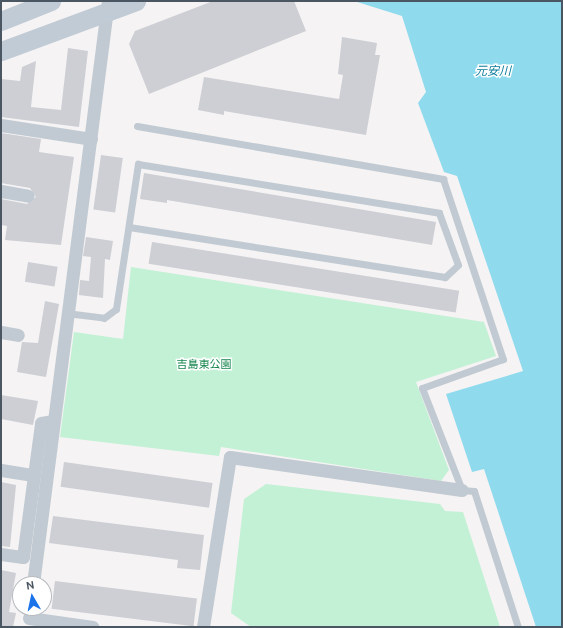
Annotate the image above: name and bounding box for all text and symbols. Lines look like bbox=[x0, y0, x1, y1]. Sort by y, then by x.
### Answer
water label: 元安川 bbox=[475, 64, 511, 78]
park label: 吉島東公園 bbox=[177, 357, 231, 371]
north arrow bbox=[12, 576, 52, 616]
text: N bbox=[25, 579, 35, 592]

